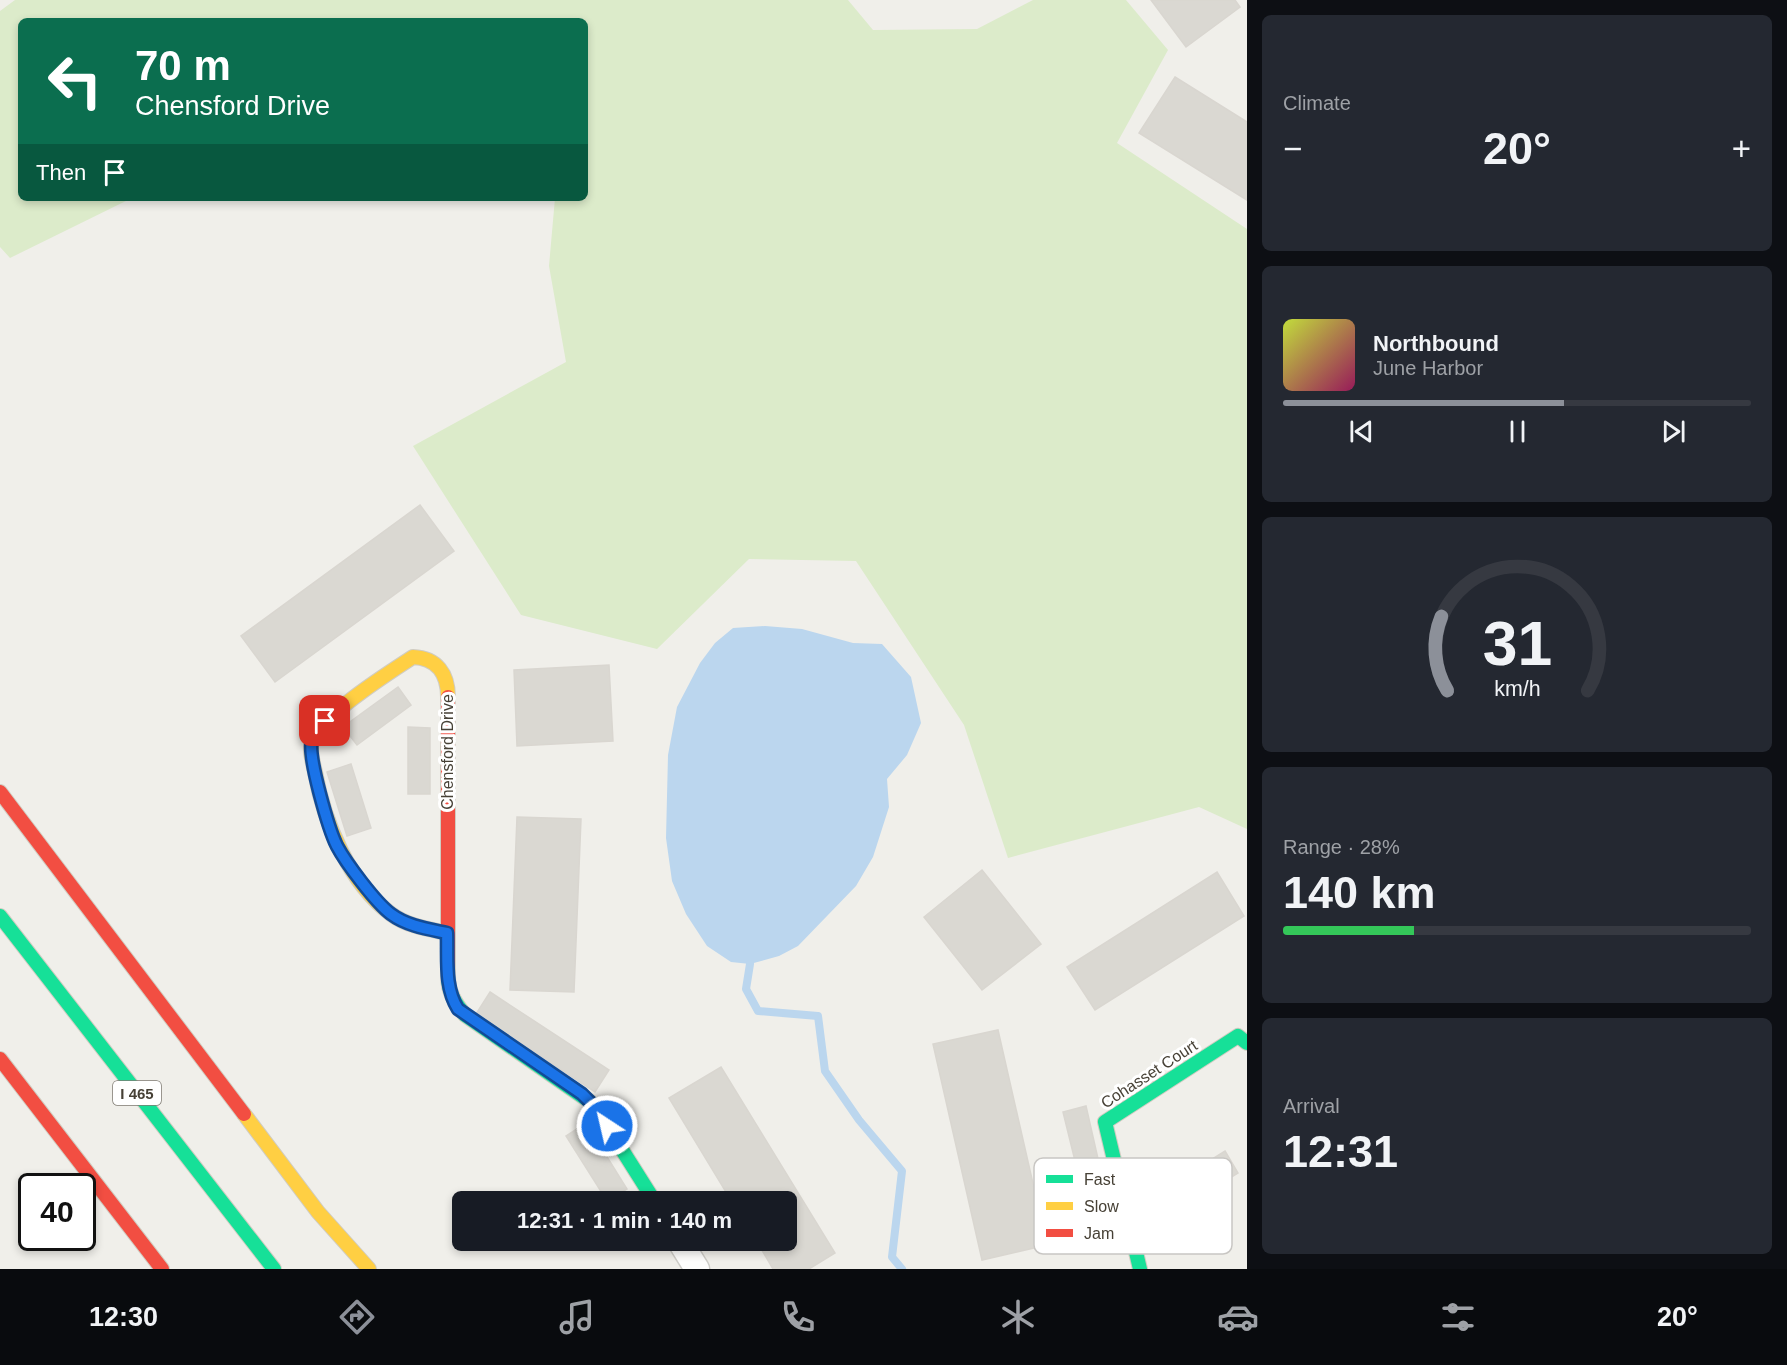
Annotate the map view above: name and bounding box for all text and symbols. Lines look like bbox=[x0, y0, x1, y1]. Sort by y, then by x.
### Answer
icon: left bbox=[36, 42, 114, 120]
text: 70 m bbox=[135, 42, 231, 89]
text: Chensford Drive bbox=[135, 91, 330, 121]
text: Climate bbox=[1283, 92, 1351, 114]
text: 20° bbox=[1483, 123, 1551, 174]
text: − bbox=[1283, 130, 1302, 167]
text: + bbox=[1732, 130, 1751, 167]
icon: arrive bbox=[98, 156, 131, 189]
text: Then bbox=[36, 160, 86, 185]
text: Northbound bbox=[1373, 331, 1499, 356]
text: June Harbor bbox=[1373, 357, 1483, 379]
icon: previous bbox=[1345, 415, 1378, 448]
icon: pause bbox=[1501, 415, 1534, 448]
icon: next bbox=[1657, 415, 1690, 448]
text: 31 bbox=[1482, 610, 1552, 679]
text: km/h bbox=[1494, 678, 1540, 702]
street label: Chensford Drive bbox=[439, 694, 456, 810]
pin bbox=[299, 695, 350, 746]
icon: arrive bbox=[308, 704, 341, 737]
text: Range · 28% bbox=[1283, 836, 1400, 858]
text: 140 km bbox=[1283, 867, 1436, 918]
street label: Cohasset Court bbox=[1098, 1036, 1201, 1111]
road number: I 465 bbox=[113, 1081, 161, 1105]
position arrow bbox=[575, 1094, 639, 1158]
text: Arrival bbox=[1283, 1095, 1340, 1117]
text: 12:31 bbox=[1283, 1126, 1398, 1177]
legend bbox=[1034, 1158, 1232, 1254]
text: Fast bbox=[1084, 1171, 1116, 1188]
speed limit sign: 40 bbox=[18, 1173, 96, 1251]
text: Slow bbox=[1084, 1198, 1119, 1215]
text: 12:31 · 1 min · 140 m bbox=[517, 1208, 732, 1233]
text: Jam bbox=[1084, 1225, 1114, 1242]
icon: directions bbox=[336, 1296, 378, 1338]
icon: music bbox=[556, 1296, 598, 1338]
icon: phone bbox=[777, 1296, 819, 1338]
icon: climate bbox=[997, 1296, 1039, 1338]
icon: car bbox=[1217, 1296, 1259, 1338]
icon: filters bbox=[1437, 1296, 1479, 1338]
text: 12:30 bbox=[89, 1302, 158, 1332]
text: 20° bbox=[1657, 1302, 1698, 1332]

